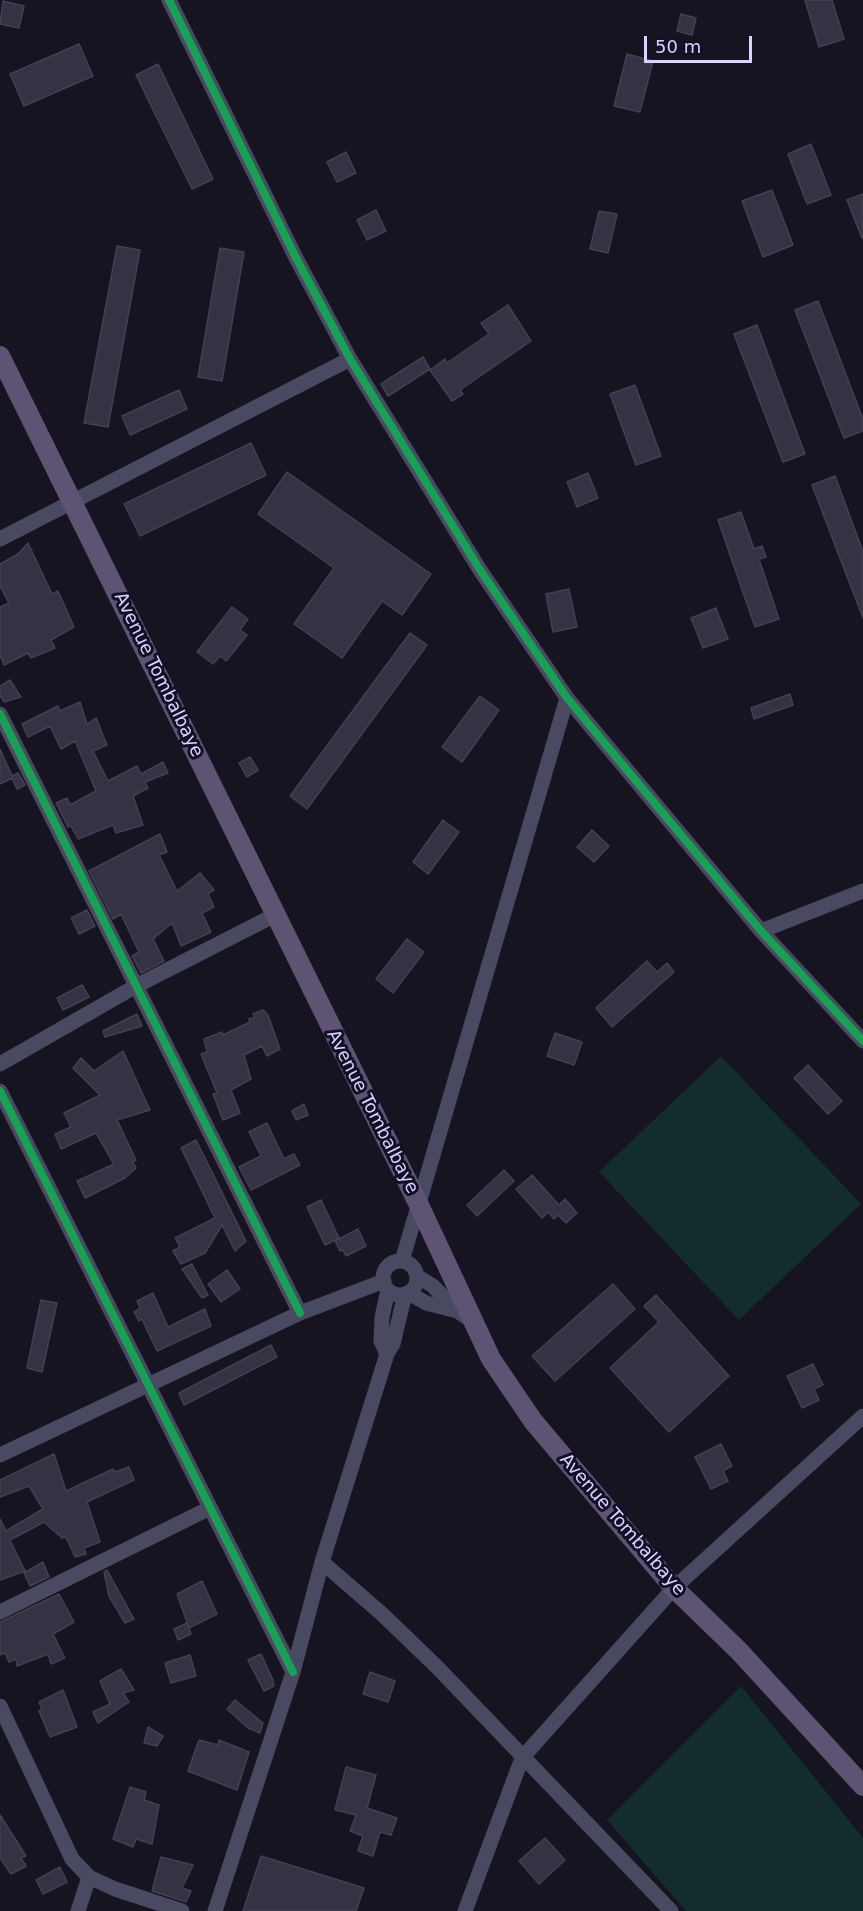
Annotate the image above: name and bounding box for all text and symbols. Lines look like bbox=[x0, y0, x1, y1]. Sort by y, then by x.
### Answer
scale bar bbox=[647, 24, 755, 62]
text: 50 m bbox=[655, 36, 701, 57]
street label: Avenue Tombalbaye bbox=[109, 589, 207, 761]
street label: Avenue Tombalbaye bbox=[321, 1027, 423, 1197]
street label: Avenue Tombalbaye bbox=[555, 1450, 689, 1600]

